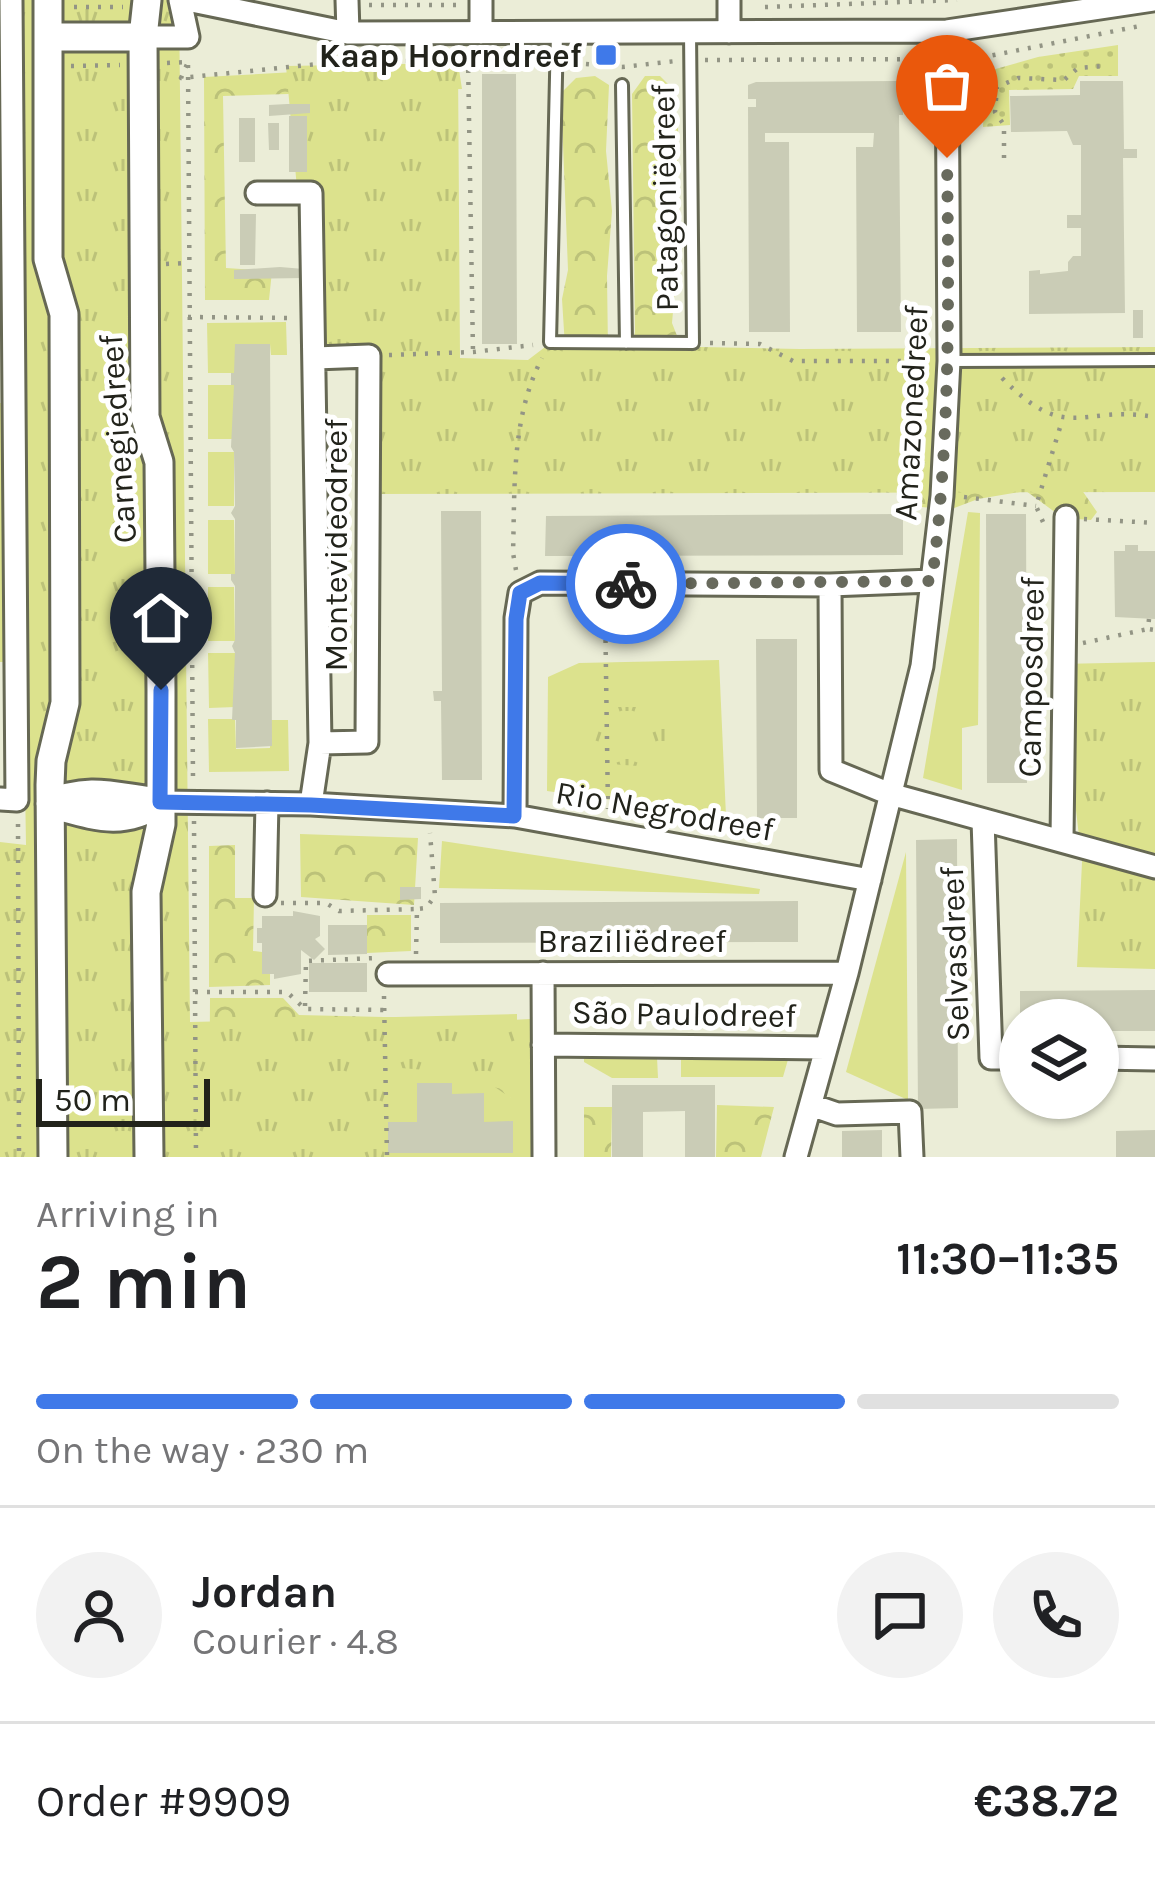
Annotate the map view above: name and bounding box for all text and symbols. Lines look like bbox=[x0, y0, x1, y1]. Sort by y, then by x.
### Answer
pin bbox=[896, 35, 998, 158]
place label: Kaap Hoorndreef bbox=[319, 37, 583, 75]
marker: Kaap Hoorndreef bbox=[593, 42, 619, 68]
icon: bag bbox=[914, 53, 980, 119]
street label: Patagoniëdreef bbox=[644, 83, 686, 312]
street label: Amazonedreef bbox=[886, 304, 936, 522]
street label: Carnegiedreef bbox=[92, 333, 144, 545]
street label: Montevideodreef bbox=[317, 418, 355, 671]
courier bbox=[566, 524, 686, 644]
icon: bike bbox=[593, 551, 659, 617]
pin bbox=[110, 567, 212, 690]
street label: Camposdreef bbox=[1010, 576, 1052, 778]
icon: home bbox=[128, 585, 194, 651]
street label: Rio Negrodreef bbox=[553, 773, 777, 849]
street label: Selvasdreef bbox=[933, 865, 977, 1042]
street label: Braziliëdreef bbox=[538, 922, 727, 960]
street label: São Paulodreef bbox=[571, 993, 797, 1035]
map controls bbox=[999, 999, 1119, 1119]
button: layers bbox=[999, 999, 1119, 1119]
scale bar bbox=[36, 1073, 210, 1126]
text: 50 m bbox=[54, 1081, 131, 1119]
text: Arriving in bbox=[36, 1191, 219, 1237]
text: 11:30–11:35 bbox=[896, 1233, 1119, 1285]
text: 2 min bbox=[36, 1236, 251, 1328]
text: On the way · 230 m bbox=[36, 1427, 369, 1473]
button: person bbox=[36, 1552, 162, 1678]
button: chat bbox=[837, 1552, 963, 1678]
button: phone bbox=[993, 1552, 1119, 1678]
text: Jordan bbox=[192, 1566, 337, 1618]
text: Courier · 4.8 bbox=[192, 1618, 399, 1664]
text: Order #9909 bbox=[36, 1775, 291, 1827]
text: €38.72 bbox=[974, 1775, 1119, 1827]

